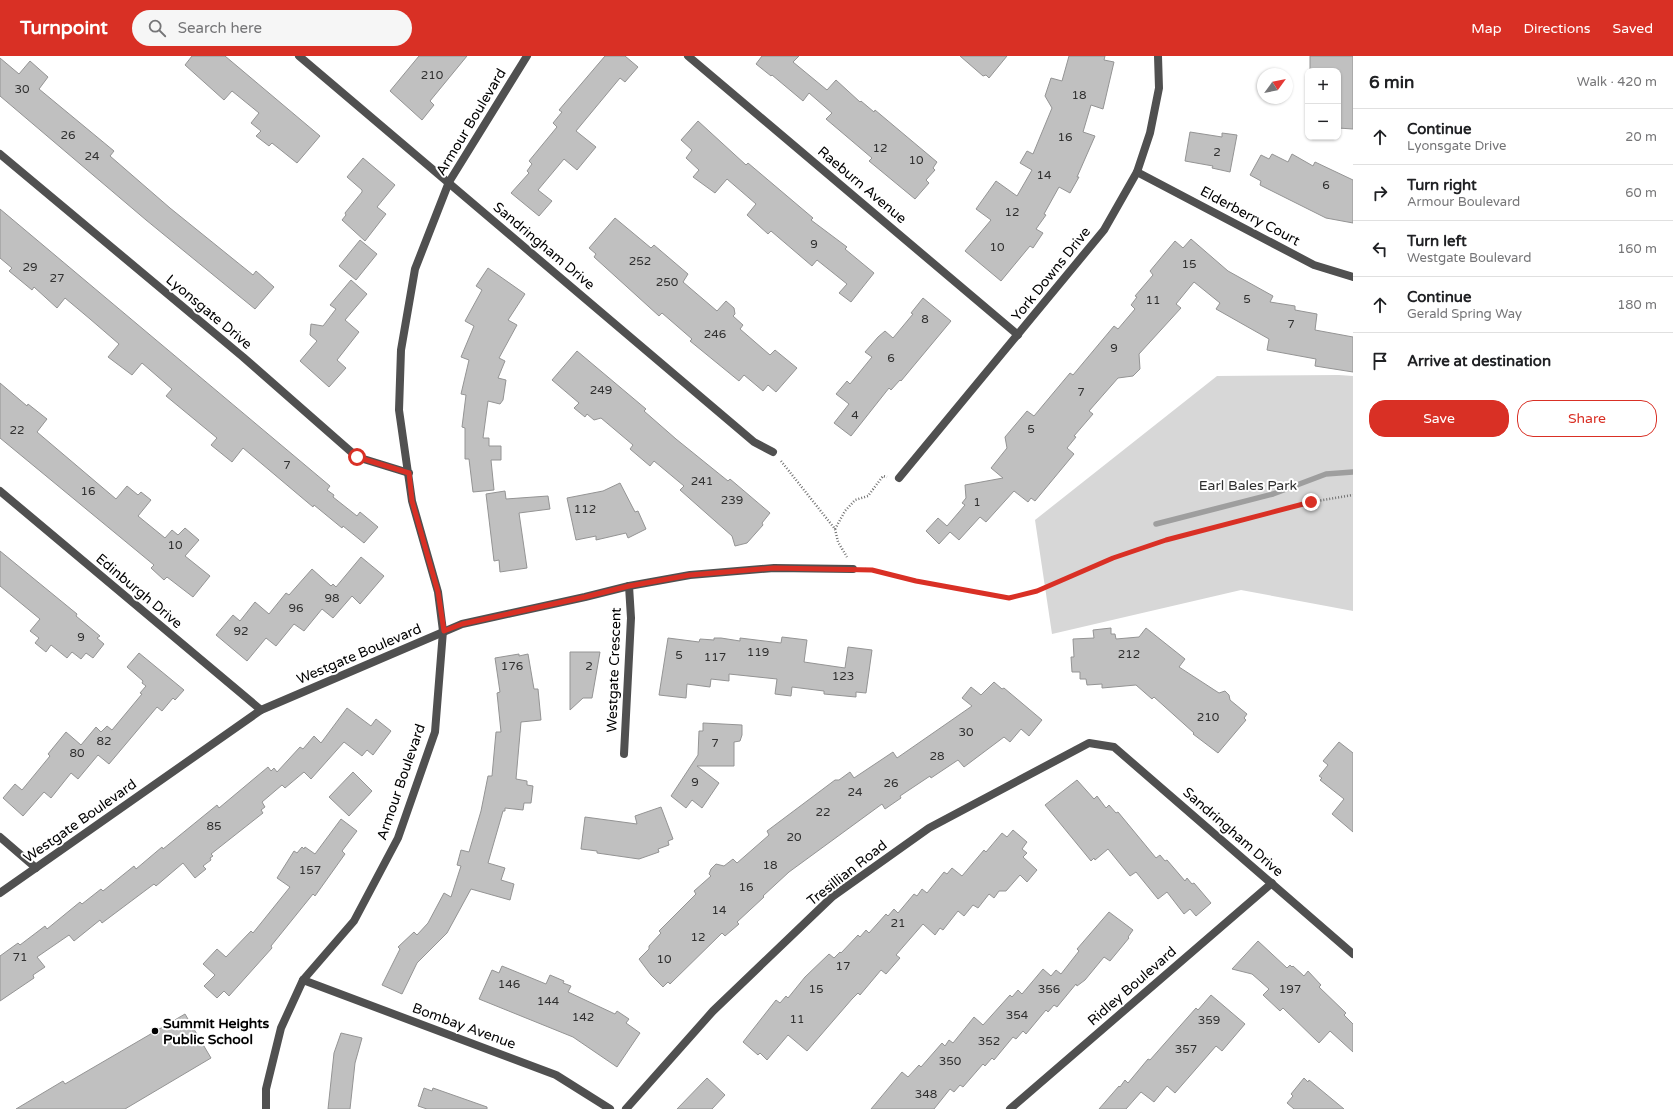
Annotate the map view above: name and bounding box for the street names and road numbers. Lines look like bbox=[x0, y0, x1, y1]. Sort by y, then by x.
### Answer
street label: Armour Boulevard bbox=[432, 65, 510, 179]
street label: Raeburn Avenue bbox=[814, 143, 910, 227]
street label: Elderberry Court bbox=[1197, 183, 1303, 250]
street label: Sandringham Drive bbox=[490, 199, 598, 294]
street label: York Downs Drive bbox=[1008, 223, 1094, 324]
street label: Lyonsgate Drive bbox=[163, 271, 256, 353]
street label: Edinburgh Drive bbox=[92, 550, 186, 632]
street label: Westgate Crescent bbox=[603, 607, 625, 733]
street label: Westgate Boulevard bbox=[294, 620, 424, 688]
street label: Armour Boulevard bbox=[373, 722, 429, 842]
street label: Westgate Boulevard bbox=[20, 776, 140, 866]
street label: Sandringham Drive bbox=[1179, 784, 1287, 880]
street label: Tresillian Road bbox=[804, 837, 890, 909]
street label: Ridley Boulevard bbox=[1084, 943, 1180, 1029]
street label: Bombay Avenue bbox=[410, 999, 518, 1053]

